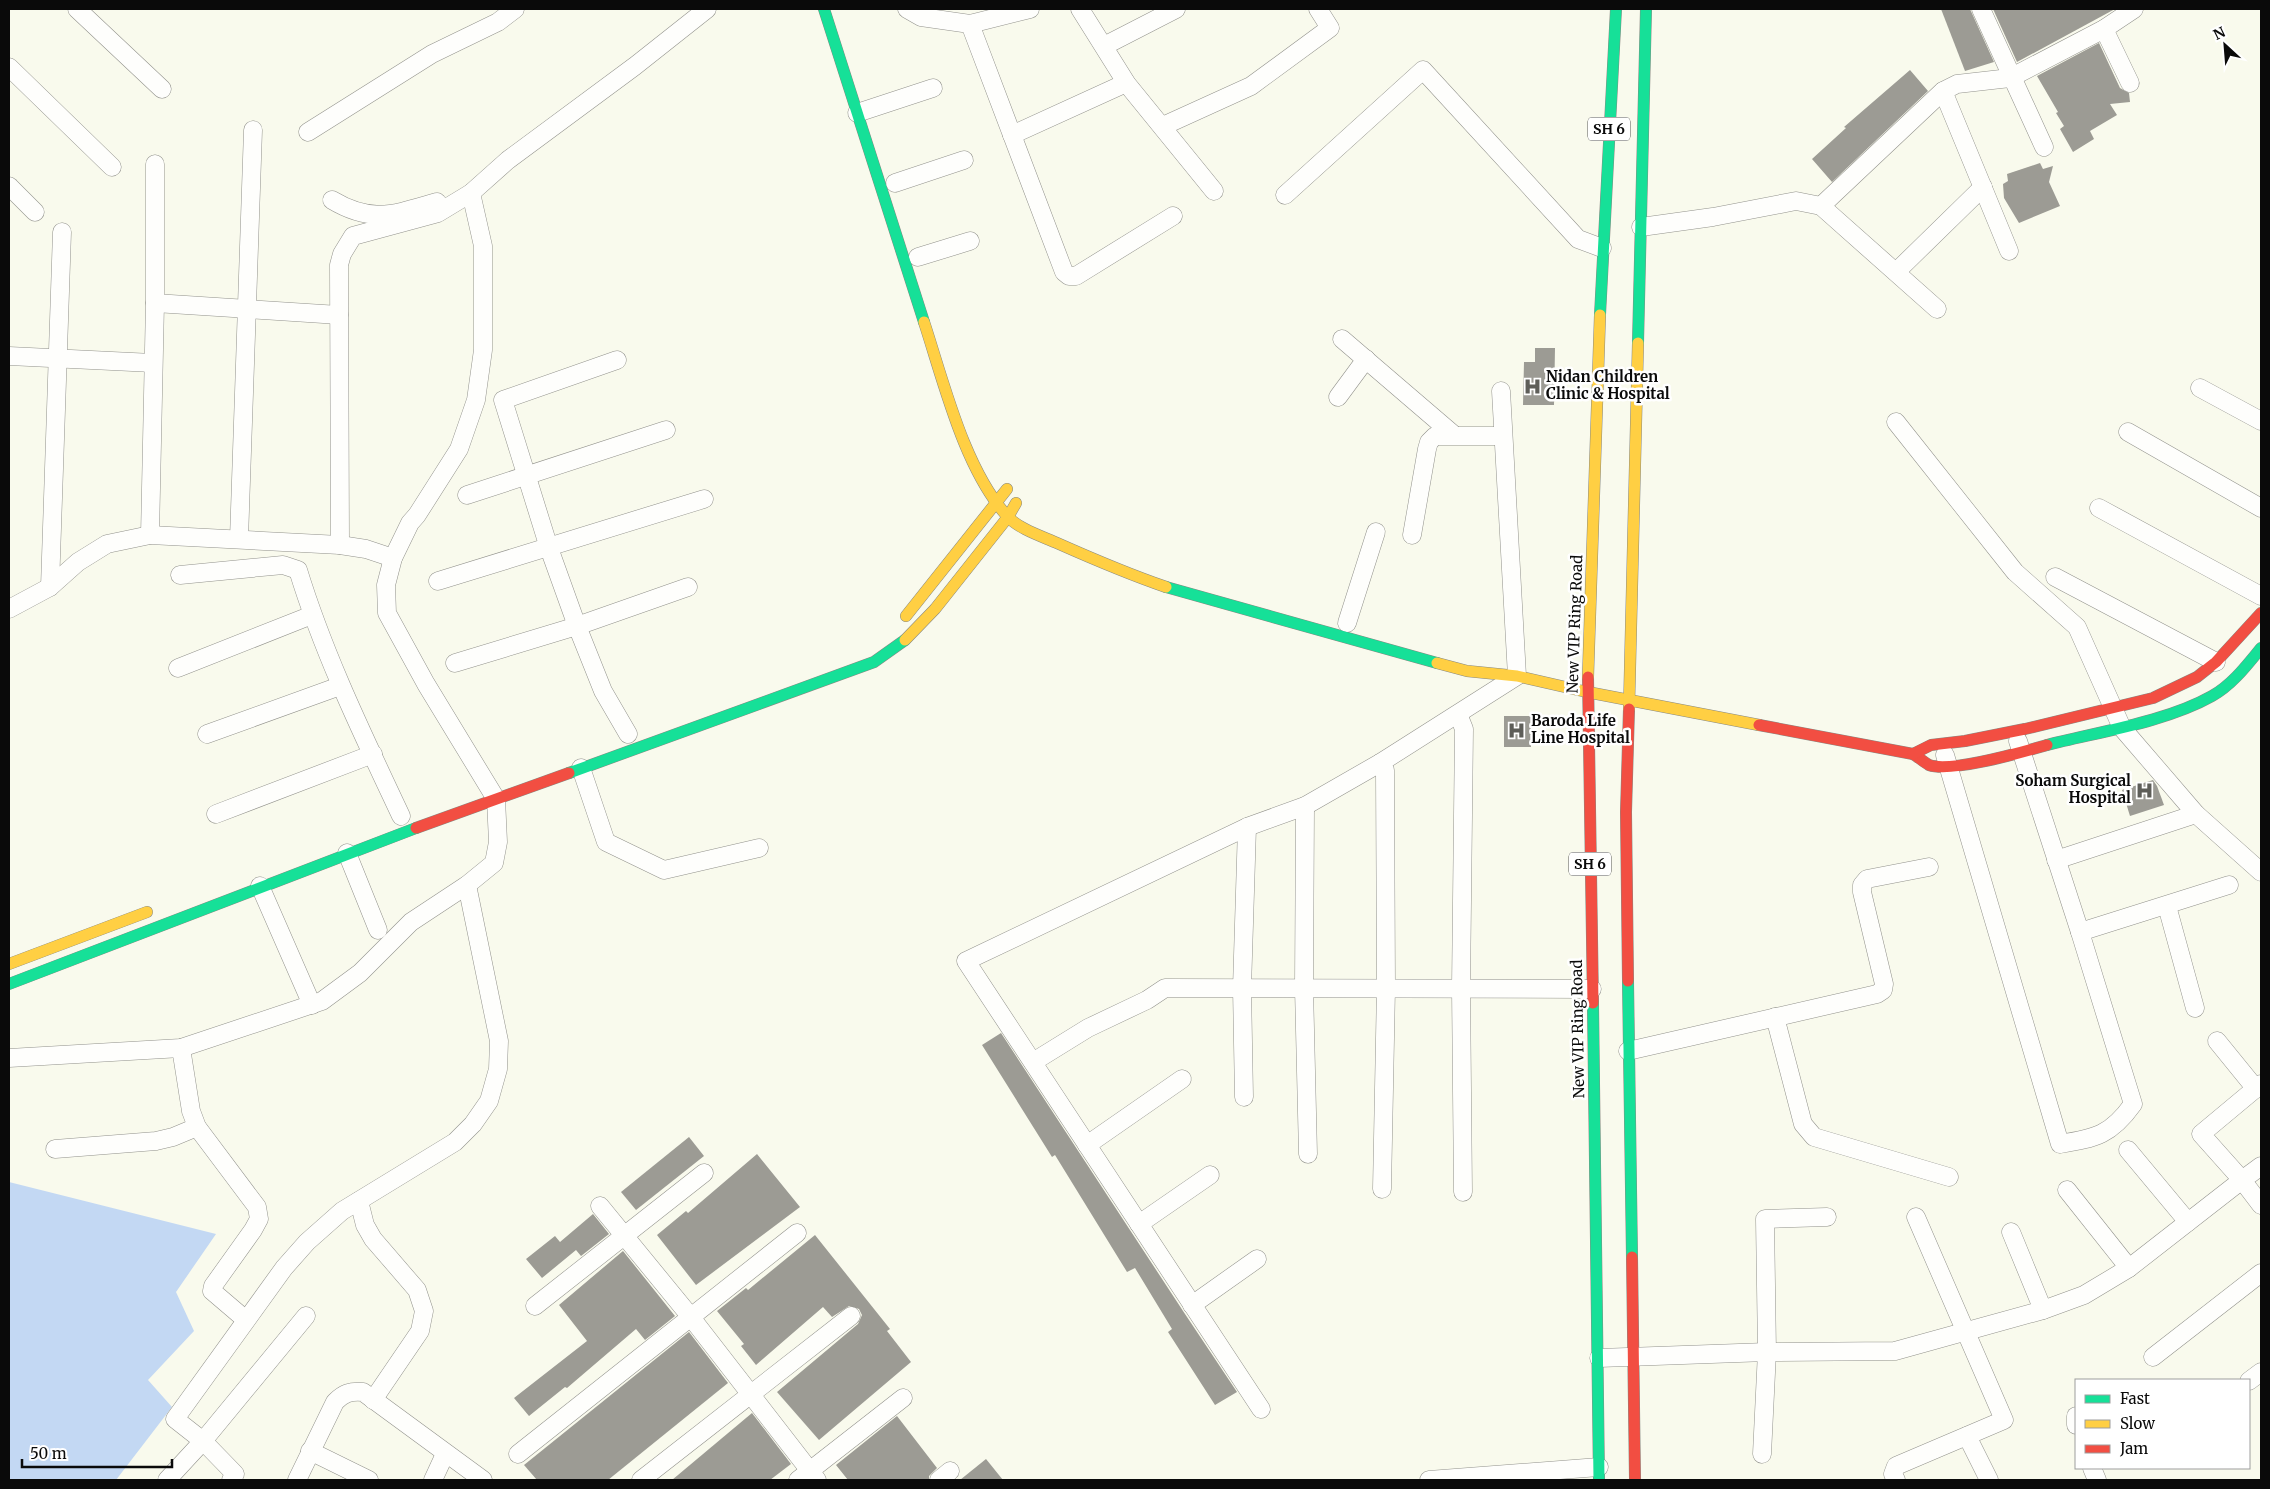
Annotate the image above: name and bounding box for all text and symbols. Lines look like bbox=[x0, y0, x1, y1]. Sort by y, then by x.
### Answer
north arrow bbox=[2200, 20, 2250, 70]
text: N bbox=[2210, 23, 2228, 44]
road number: SH 6 bbox=[1588, 118, 1630, 140]
place label: Nidan Children Clinic & Hospital bbox=[1546, 367, 1670, 403]
hospital icon: Nidan Children Clinic & Hospital bbox=[1522, 376, 1542, 396]
street label: New VIP Ring Road bbox=[1563, 554, 1586, 694]
place label: Baroda Life Line Hospital bbox=[1531, 711, 1630, 747]
hospital icon: Baroda Life Line Hospital bbox=[1507, 720, 1527, 740]
place label: Soham Surgical Hospital bbox=[2015, 771, 2131, 807]
hospital icon: Soham Surgical Hospital bbox=[2135, 780, 2155, 800]
road number: SH 6 bbox=[1569, 852, 1611, 876]
street label: New VIP Ring Road bbox=[1567, 959, 1588, 1099]
legend bbox=[2075, 1379, 2250, 1469]
text: Fast bbox=[2120, 1389, 2150, 1408]
text: Slow bbox=[2120, 1414, 2155, 1433]
scale bar bbox=[22, 1436, 172, 1468]
text: Jam bbox=[2119, 1439, 2148, 1458]
text: 50 m bbox=[30, 1444, 67, 1463]

